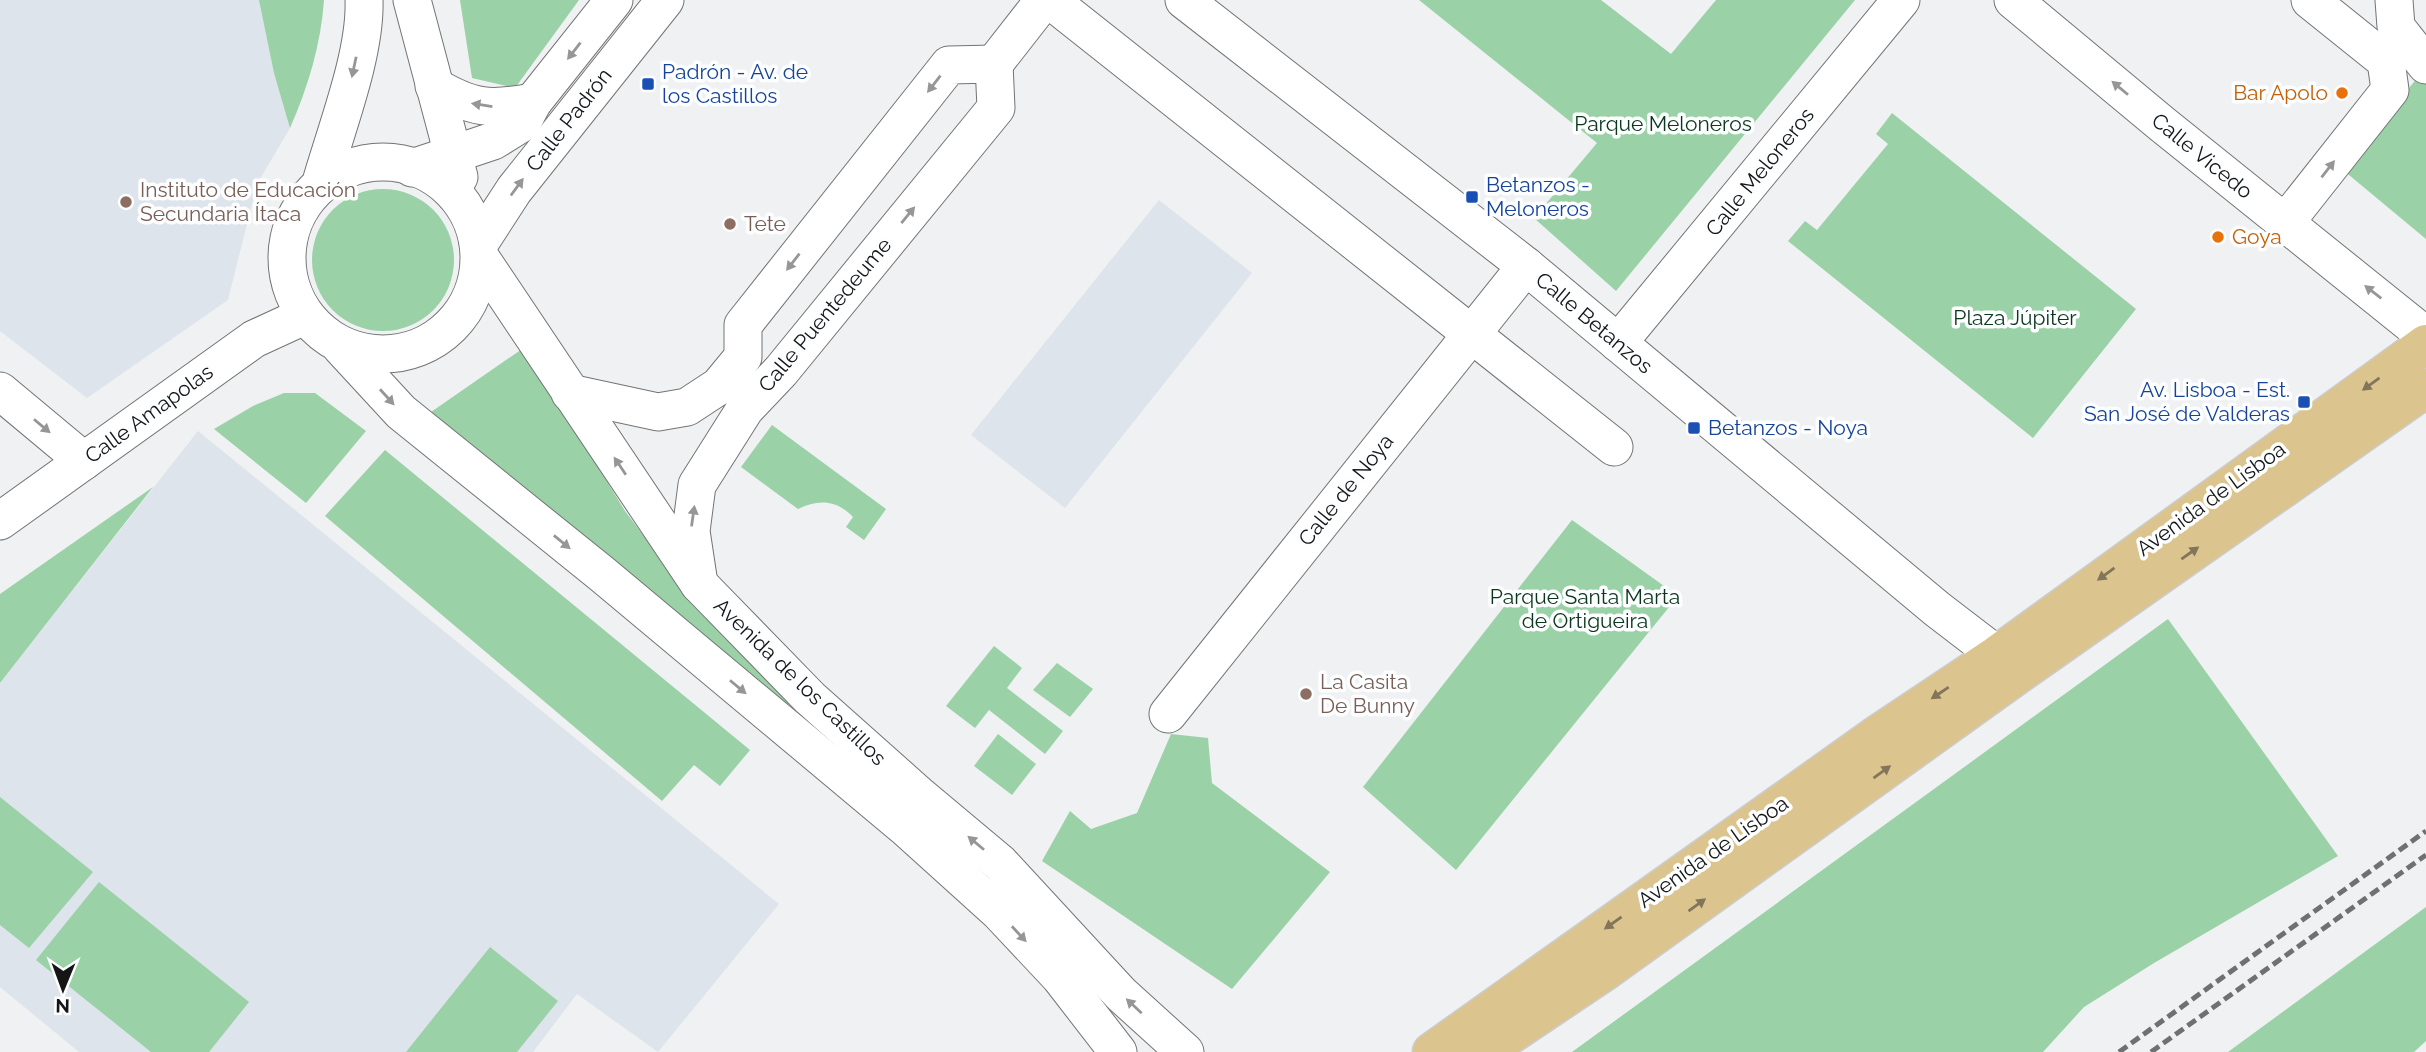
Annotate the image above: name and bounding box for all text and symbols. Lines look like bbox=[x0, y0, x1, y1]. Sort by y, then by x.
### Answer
one-way arrow bbox=[566, 42, 581, 60]
one-way arrow bbox=[348, 56, 359, 78]
place label: Padrón - Av. de los Castillos bbox=[662, 59, 808, 108]
street label: Calle Padrón bbox=[521, 63, 617, 176]
one-way arrow bbox=[927, 74, 942, 92]
marker: Padrón - Av. de los Castillos bbox=[640, 76, 656, 92]
place label: Bar Apolo bbox=[2233, 80, 2328, 105]
one-way arrow bbox=[2111, 81, 2128, 96]
marker: Bar Apolo bbox=[2334, 85, 2350, 101]
one-way arrow bbox=[471, 100, 493, 111]
street label: Calle Meloneros bbox=[1700, 102, 1819, 241]
street label: Calle Vicedo bbox=[2147, 107, 2258, 204]
park label: Parque Meloneros bbox=[1574, 111, 1752, 136]
one-way arrow bbox=[2320, 161, 2335, 179]
place label: Betanzos - Meloneros bbox=[1486, 172, 1590, 221]
place label: Instituto de Educación Secundaria Ítaca bbox=[140, 177, 356, 226]
one-way arrow bbox=[509, 179, 524, 197]
marker: Betanzos - Meloneros bbox=[1464, 189, 1480, 205]
marker: Instituto de Educación Secundaria Ítaca bbox=[118, 194, 134, 210]
one-way arrow bbox=[901, 207, 916, 225]
place label: Tete bbox=[744, 211, 786, 236]
marker: Tete bbox=[722, 216, 738, 232]
place label: Goya bbox=[2232, 224, 2282, 249]
marker: Goya bbox=[2210, 229, 2226, 245]
street label: Calle Puentedeume bbox=[753, 232, 896, 397]
one-way arrow bbox=[786, 253, 801, 271]
street label: Calle Betanzos bbox=[1531, 267, 1658, 379]
one-way arrow bbox=[2365, 285, 2383, 300]
park label: Plaza Júpiter bbox=[1953, 305, 2077, 330]
street label: Calle Amapolas bbox=[80, 359, 218, 468]
place label: Av. Lisboa - Est. San José de Valderas bbox=[2084, 377, 2290, 426]
one-way arrow bbox=[2362, 377, 2380, 391]
one-way arrow bbox=[379, 388, 395, 405]
marker: Av. Lisboa - Est. San José de Valderas bbox=[2296, 394, 2312, 410]
place label: Betanzos - Noya bbox=[1708, 415, 1868, 440]
one-way arrow bbox=[33, 418, 51, 434]
marker: Betanzos - Noya bbox=[1686, 420, 1702, 436]
street label: Calle de Noya bbox=[1293, 429, 1398, 551]
street label: Avenida de Lisboa bbox=[2131, 436, 2290, 561]
one-way arrow bbox=[613, 456, 626, 476]
one-way arrow bbox=[688, 505, 699, 527]
one-way arrow bbox=[554, 534, 571, 549]
one-way arrow bbox=[2181, 546, 2199, 560]
one-way arrow bbox=[2097, 567, 2115, 581]
park label: Parque Santa Marta de Ortigueira bbox=[1490, 584, 1680, 633]
street label: Avenida de los Castillos bbox=[709, 593, 892, 770]
place label: La Casita De Bunny bbox=[1320, 669, 1415, 718]
one-way arrow bbox=[729, 679, 746, 694]
marker: La Casita De Bunny bbox=[1298, 686, 1314, 702]
one-way arrow bbox=[1930, 686, 1949, 699]
one-way arrow bbox=[1873, 765, 1891, 779]
street label: Avenida de Lisboa bbox=[1633, 790, 1793, 913]
one-way arrow bbox=[967, 836, 984, 851]
one-way arrow bbox=[1688, 898, 1706, 912]
one-way arrow bbox=[1604, 916, 1622, 930]
one-way arrow bbox=[1011, 925, 1027, 942]
north arrow bbox=[28, 954, 98, 1024]
text: N bbox=[55, 995, 70, 1017]
one-way arrow bbox=[1126, 999, 1143, 1015]

